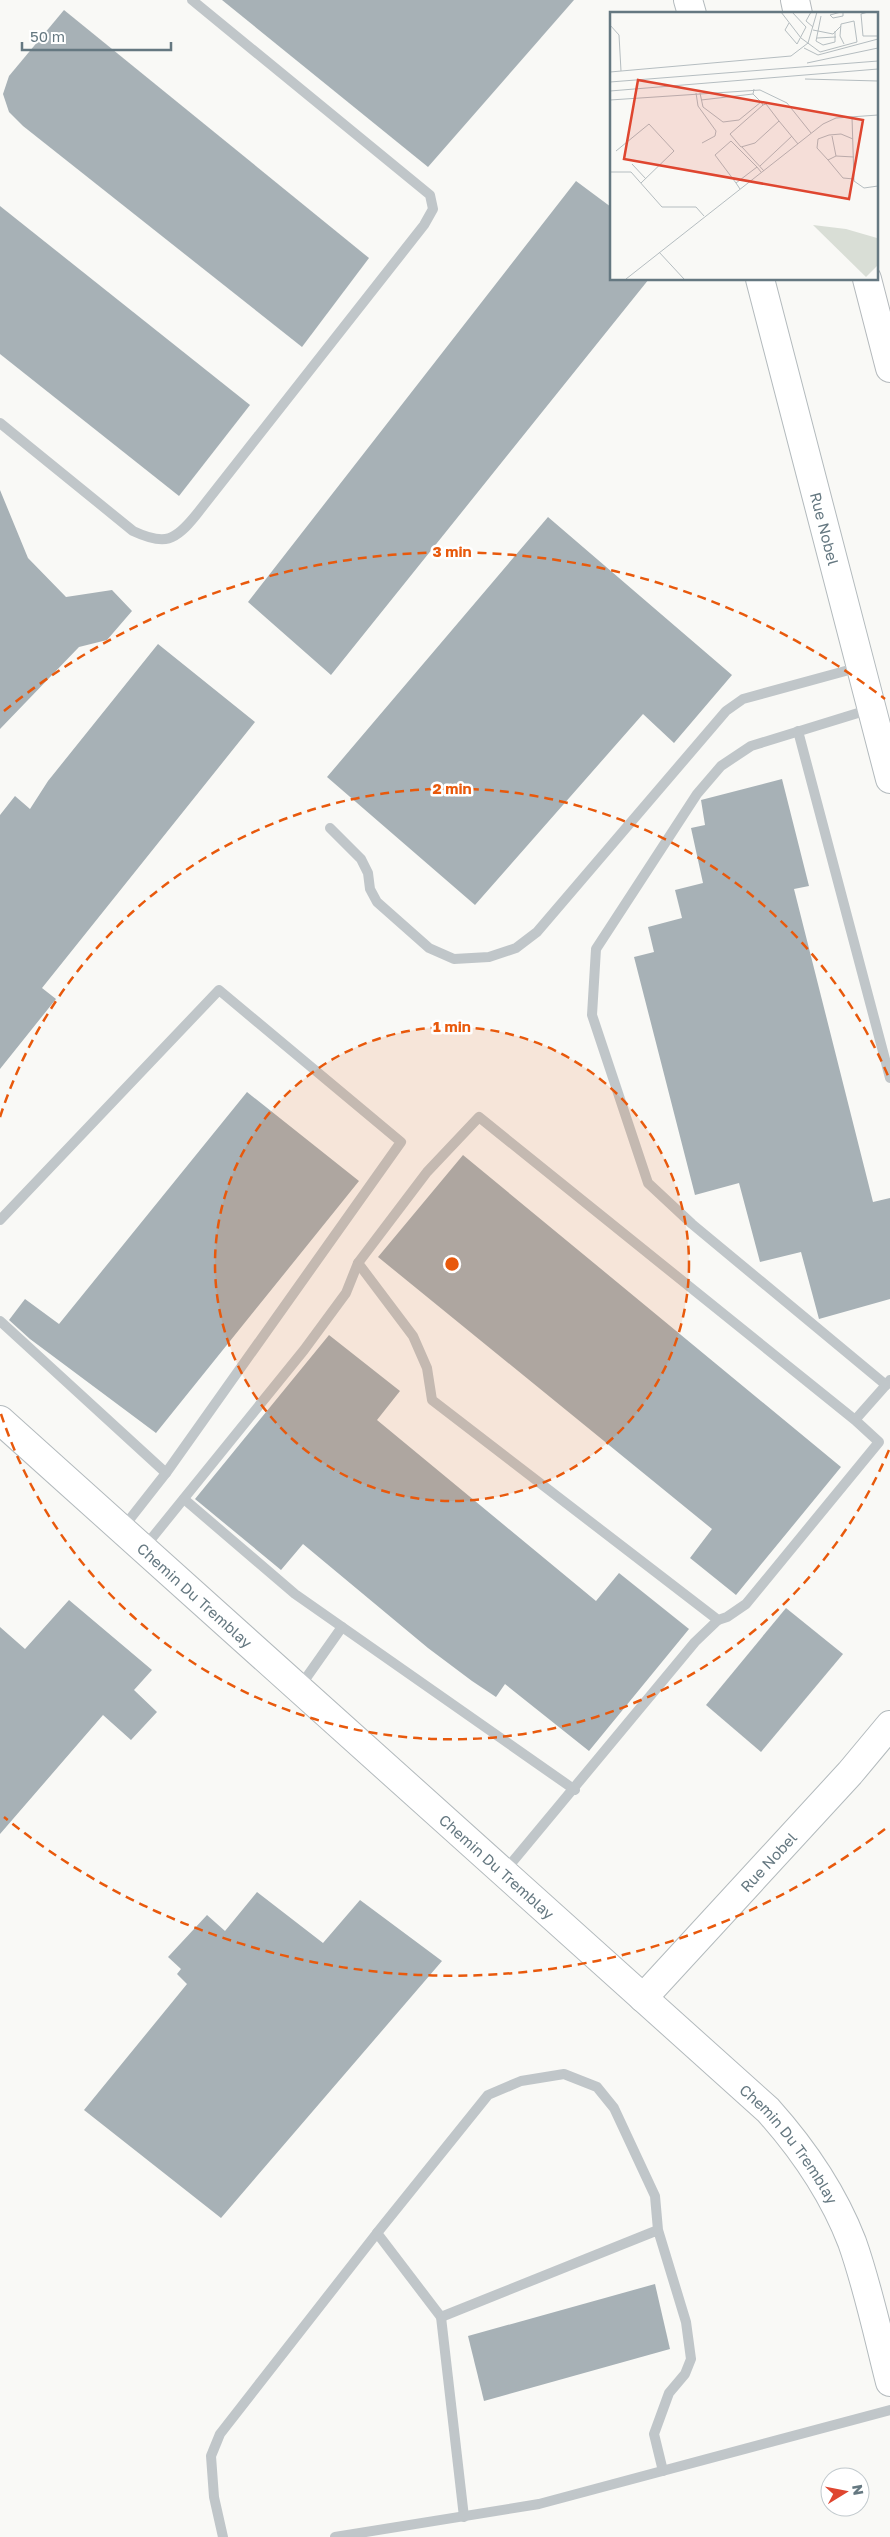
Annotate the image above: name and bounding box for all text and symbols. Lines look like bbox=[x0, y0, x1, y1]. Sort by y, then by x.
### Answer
inset map bbox=[610, 12, 878, 280]
scale bar bbox=[22, 20, 171, 52]
text: 50 m bbox=[30, 27, 65, 45]
street label: Rue Nobel bbox=[807, 490, 843, 567]
text: 3 min bbox=[432, 542, 472, 560]
text: 2 min bbox=[432, 779, 472, 797]
text: 1 min bbox=[433, 1017, 471, 1035]
centre of rings bbox=[443, 1255, 461, 1273]
street label: Chemin Du Tremblay bbox=[134, 1539, 256, 1652]
street label: Chemin Du Tremblay bbox=[436, 1810, 558, 1923]
street label: Rue Nobel bbox=[736, 1828, 800, 1895]
street label: Chemin Du Tremblay bbox=[736, 2080, 842, 2207]
north arrow bbox=[820, 2467, 870, 2517]
text: N bbox=[849, 2483, 868, 2496]

